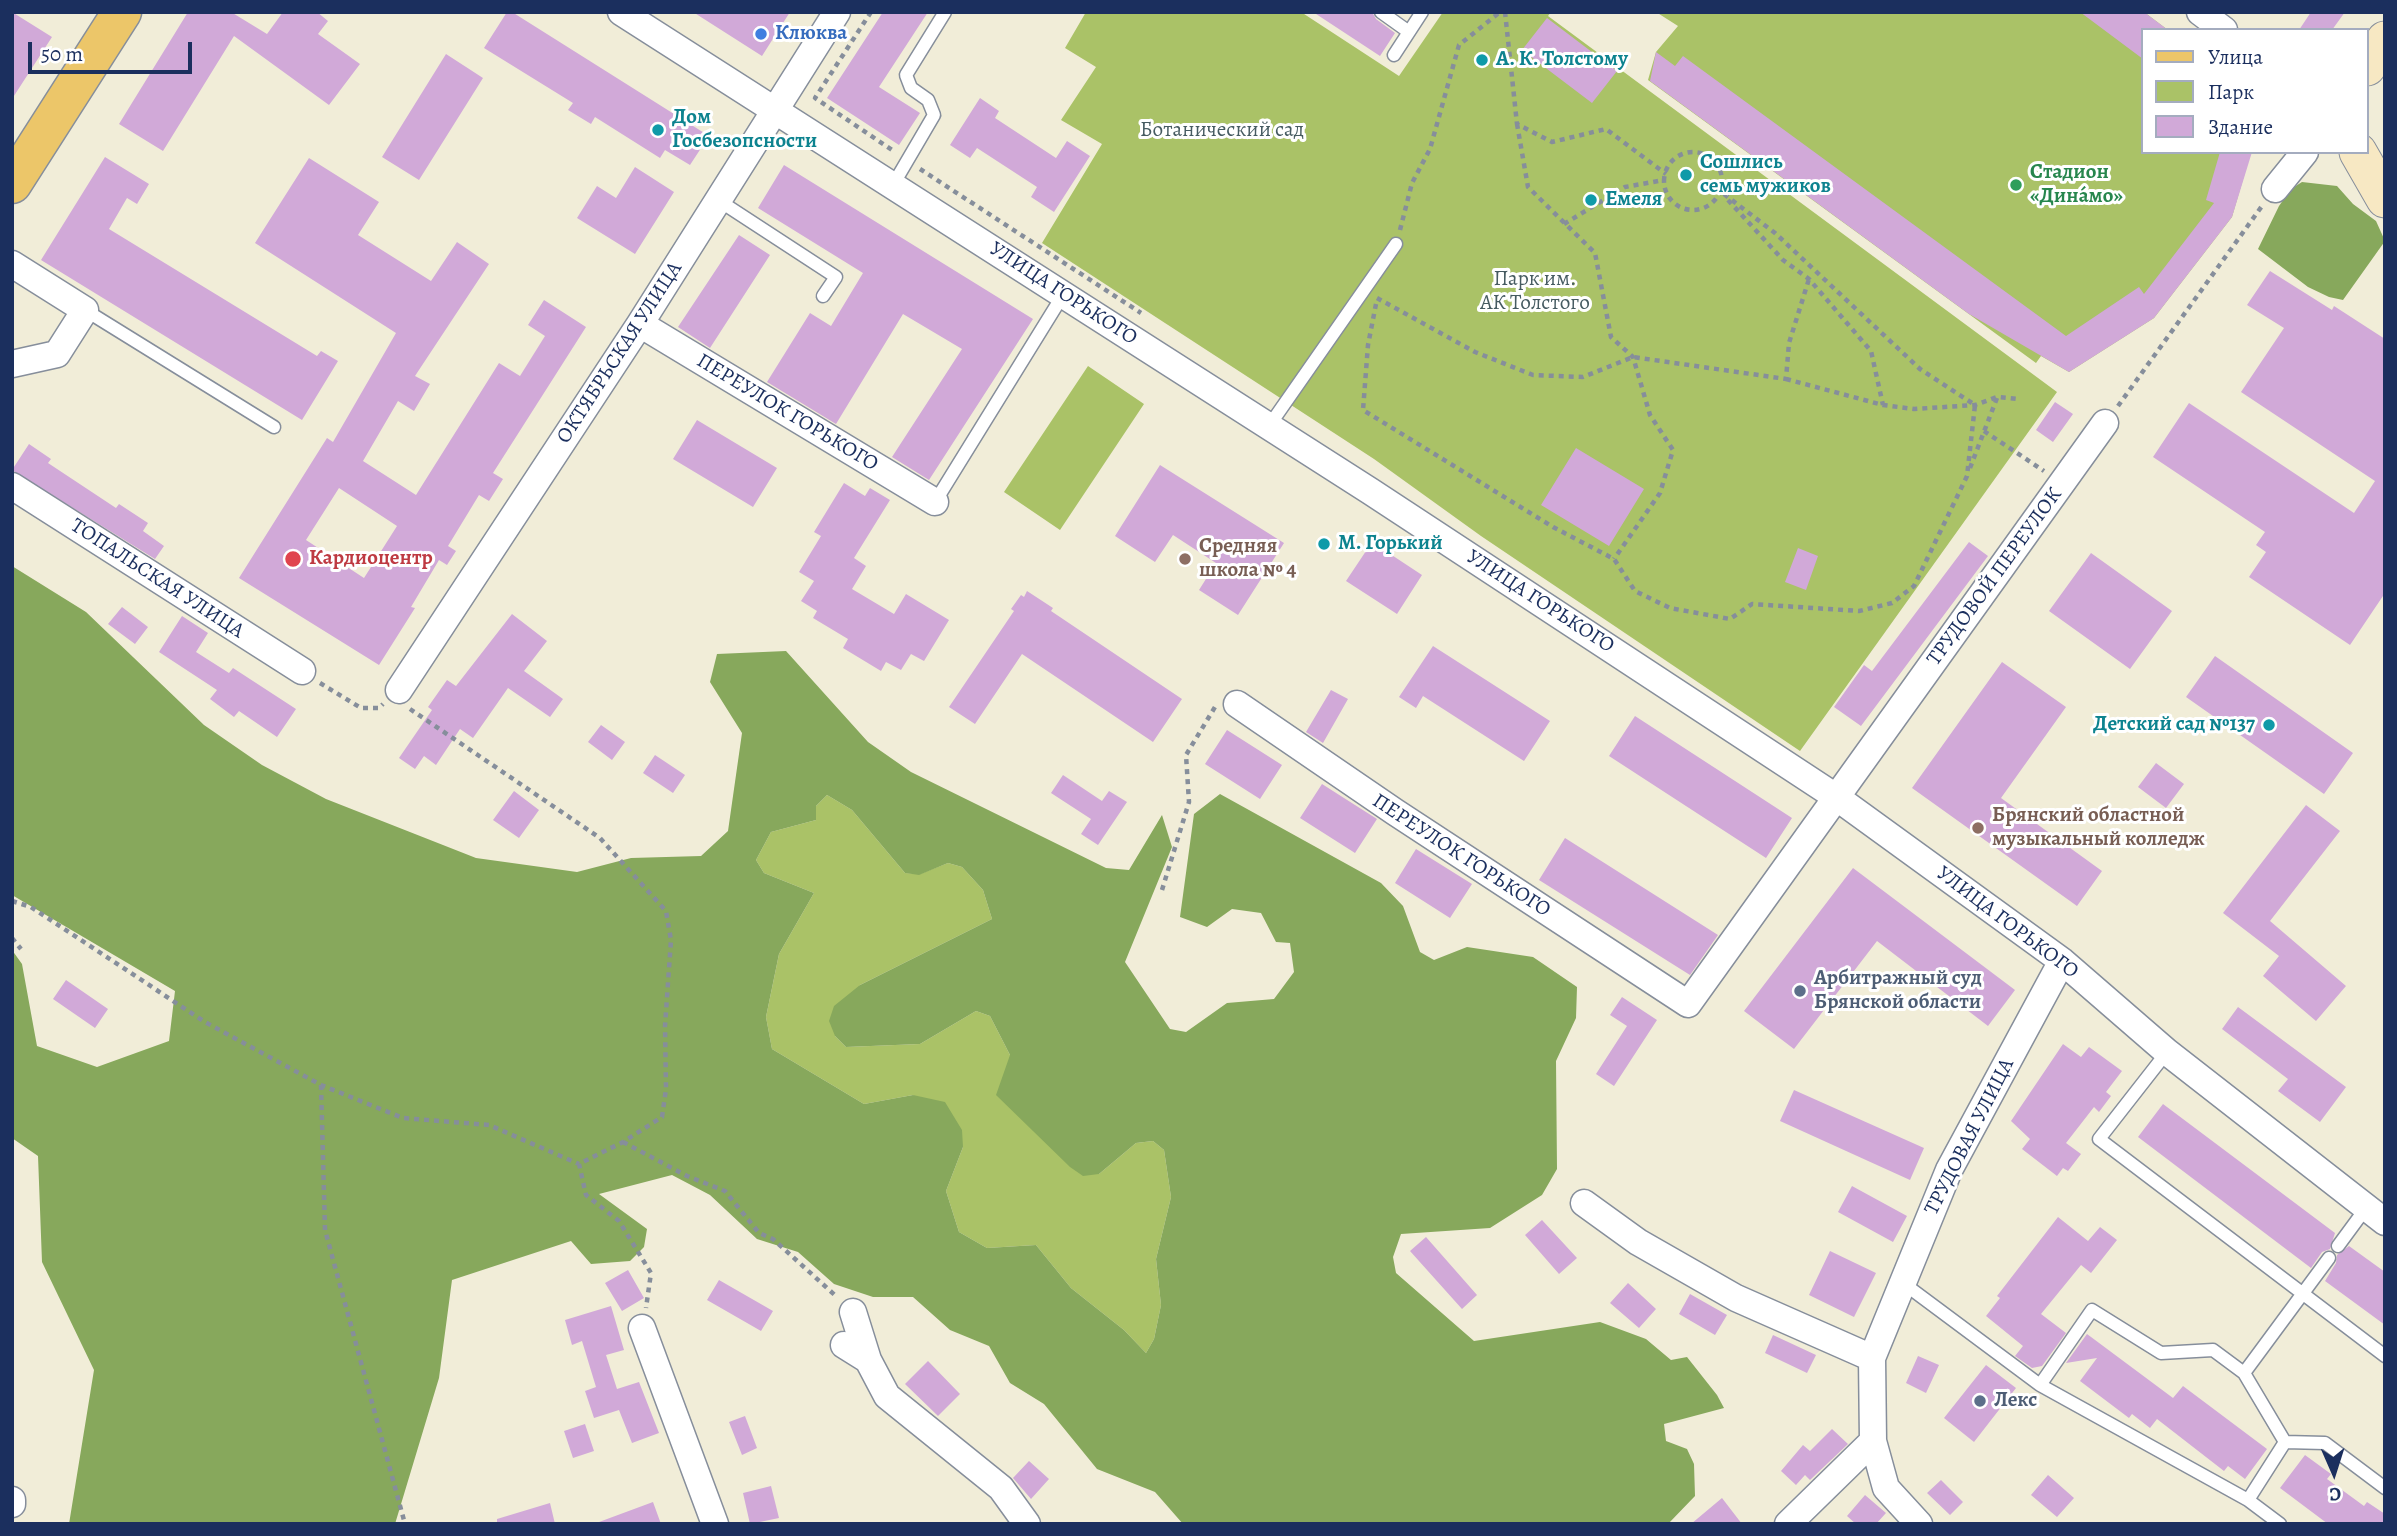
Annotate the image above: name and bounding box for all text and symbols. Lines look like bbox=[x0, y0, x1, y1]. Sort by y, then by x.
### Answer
place label: Клюква bbox=[775, 21, 847, 47]
marker: Клюква bbox=[753, 26, 769, 42]
scale bar bbox=[32, 28, 196, 72]
legend bbox=[2142, 28, 2369, 154]
text: 50 m bbox=[41, 40, 83, 68]
text: Улица bbox=[2208, 43, 2263, 71]
place label: А. К. Толстому bbox=[1496, 47, 1628, 73]
marker: А. К. Толстому bbox=[1474, 52, 1490, 68]
text: Парк bbox=[2208, 78, 2254, 106]
place label: Дом Госбезопсности bbox=[672, 105, 817, 155]
text: Здание bbox=[2208, 113, 2273, 141]
park label: Ботанический сад bbox=[1140, 118, 1304, 144]
marker: Дом Госбезопсности bbox=[650, 122, 666, 138]
place label: Сошлись семь мужиков bbox=[1700, 150, 1831, 200]
place label: Стадион «Дина́мо» bbox=[2030, 160, 2123, 210]
marker: Сошлись семь мужиков bbox=[1678, 167, 1694, 183]
marker: Стадион «Дина́мо» bbox=[2008, 177, 2024, 193]
place label: Емеля bbox=[1605, 187, 1662, 213]
marker: Емеля bbox=[1583, 192, 1599, 208]
street label: УЛИЦА ГОРЬКОГО bbox=[984, 237, 1142, 351]
street label: ОКТЯБРЬСКАЯ УЛИЦА bbox=[552, 257, 688, 449]
park label: Парк им. АК Толстого bbox=[1480, 267, 1590, 317]
street label: ПЕРЕУЛОК ГОРЬКОГО bbox=[692, 349, 882, 477]
street label: ТРУДОВОЙ ПЕРЕУЛОК bbox=[1922, 483, 2068, 671]
street label: ТОПАЛЬСКАЯ УЛИЦА bbox=[66, 513, 248, 645]
place label: М. Горький bbox=[1338, 531, 1443, 557]
place label: Средняя школа № 4 bbox=[1199, 534, 1296, 584]
marker: М. Горький bbox=[1316, 536, 1332, 552]
street label: УЛИЦА ГОРЬКОГО bbox=[1461, 545, 1619, 659]
place label: Кардиоцентр bbox=[309, 546, 433, 572]
marker: Кардиоцентр bbox=[283, 549, 303, 569]
marker: Средняя школа № 4 bbox=[1177, 551, 1193, 567]
place label: Детский сад №137 bbox=[2093, 712, 2255, 738]
marker: Детский сад №137 bbox=[2261, 717, 2277, 733]
street label: ПЕРЕУЛОК ГОРЬКОГО bbox=[1367, 789, 1555, 923]
place label: Брянский областной музыкальный колледж bbox=[1992, 803, 2205, 853]
marker: Брянский областной музыкальный колледж bbox=[1970, 820, 1986, 836]
street label: УЛИЦА ГОРЬКОГО bbox=[1931, 861, 2083, 985]
place label: Арбитражный суд Брянской области bbox=[1814, 966, 1982, 1016]
marker: Арбитражный суд Брянской области bbox=[1792, 983, 1808, 999]
street label: ТРУДОВАЯ УЛИЦА bbox=[1920, 1055, 2020, 1219]
place label: Лекс bbox=[1994, 1388, 2037, 1414]
marker: Лекс bbox=[1972, 1393, 1988, 1409]
north arrow bbox=[2299, 1438, 2369, 1508]
text: С bbox=[2329, 1481, 2342, 1507]

